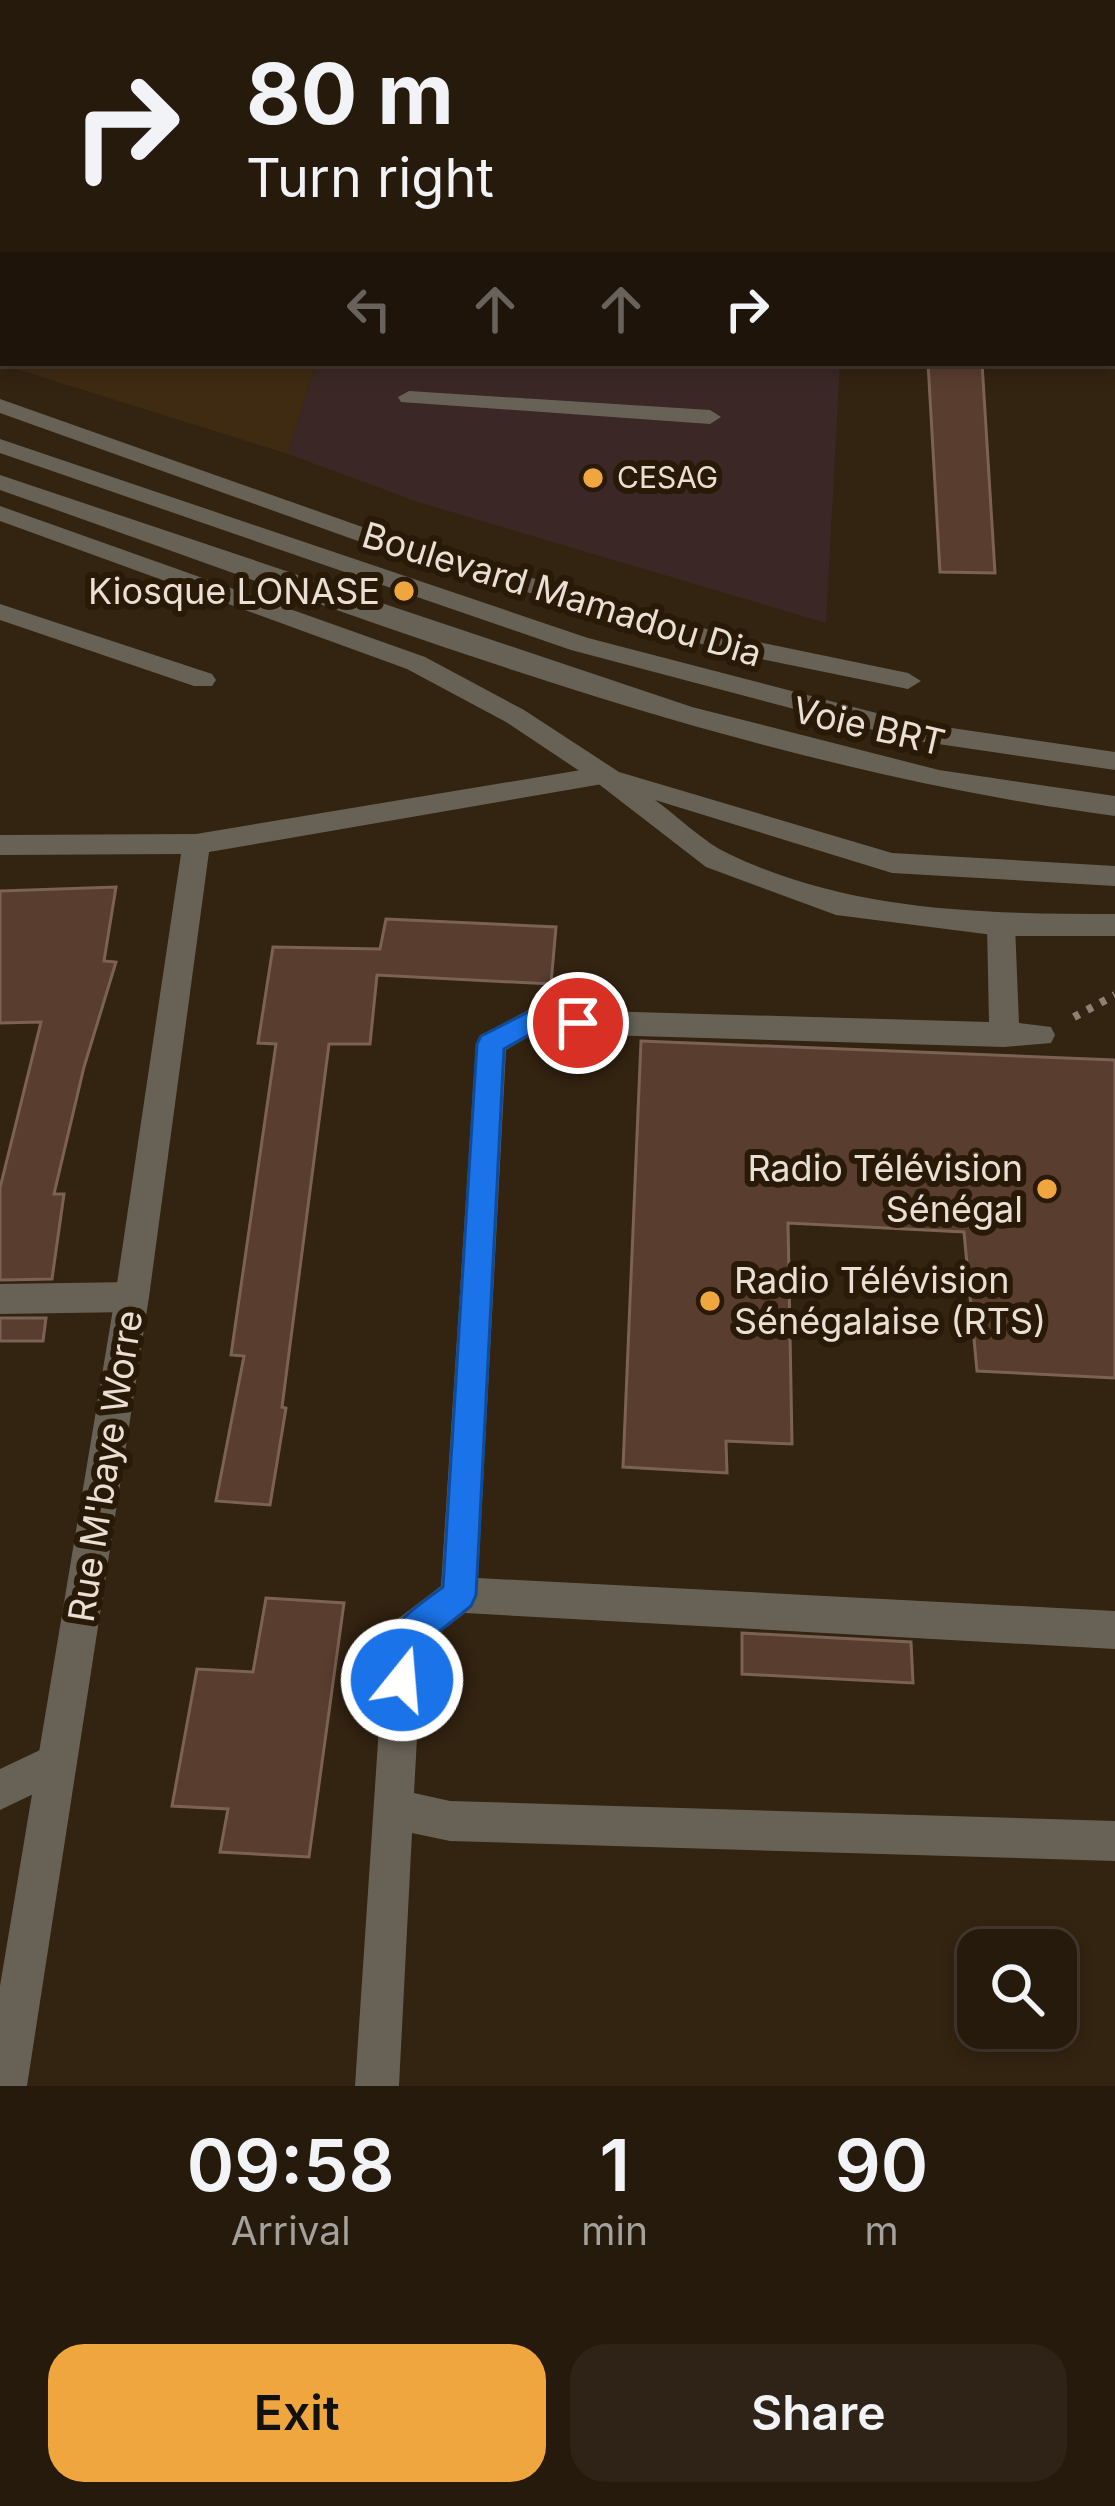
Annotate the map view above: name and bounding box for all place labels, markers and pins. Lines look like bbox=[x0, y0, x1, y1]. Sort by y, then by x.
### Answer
place label: CESAG bbox=[617, 459, 718, 495]
marker: CESAG bbox=[580, 465, 606, 491]
place label: Kiosque LONASE bbox=[88, 569, 380, 613]
marker: Kiosque LONASE bbox=[391, 578, 417, 604]
pin bbox=[527, 972, 629, 1074]
place label: Radio Télévision Sénégal bbox=[747, 1146, 1023, 1231]
marker: Radio Télévision Sénégal bbox=[1034, 1176, 1060, 1202]
place label: Radio Télévision Sénégalaise (RTS) bbox=[734, 1258, 1046, 1343]
marker: Radio Télévision Sénégalaise (RTS) bbox=[697, 1288, 723, 1314]

